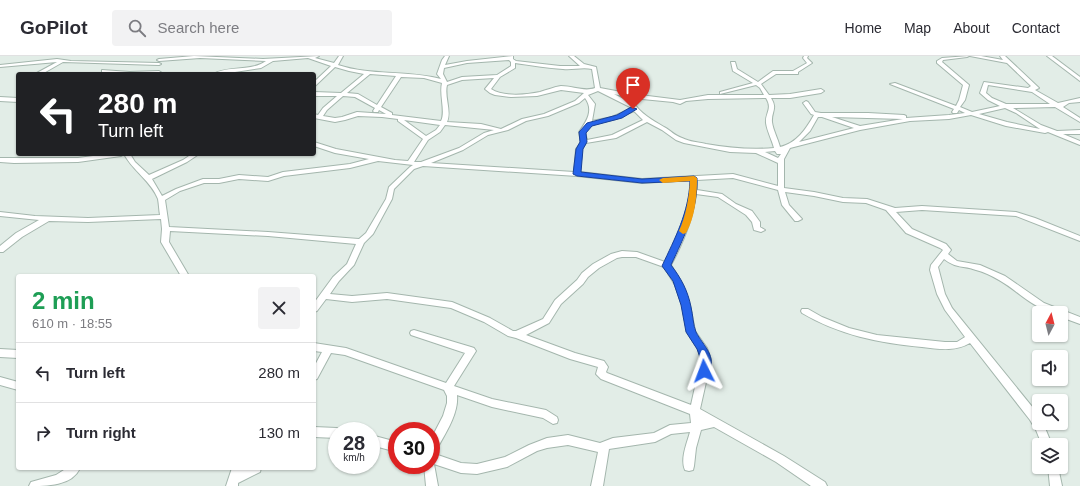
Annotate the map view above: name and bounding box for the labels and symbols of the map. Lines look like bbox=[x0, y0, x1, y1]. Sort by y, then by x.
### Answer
pin bbox=[616, 68, 650, 109]
north arrow bbox=[1032, 306, 1068, 342]
position arrow bbox=[683, 350, 725, 392]
speed limit sign: 30 bbox=[388, 422, 440, 474]

